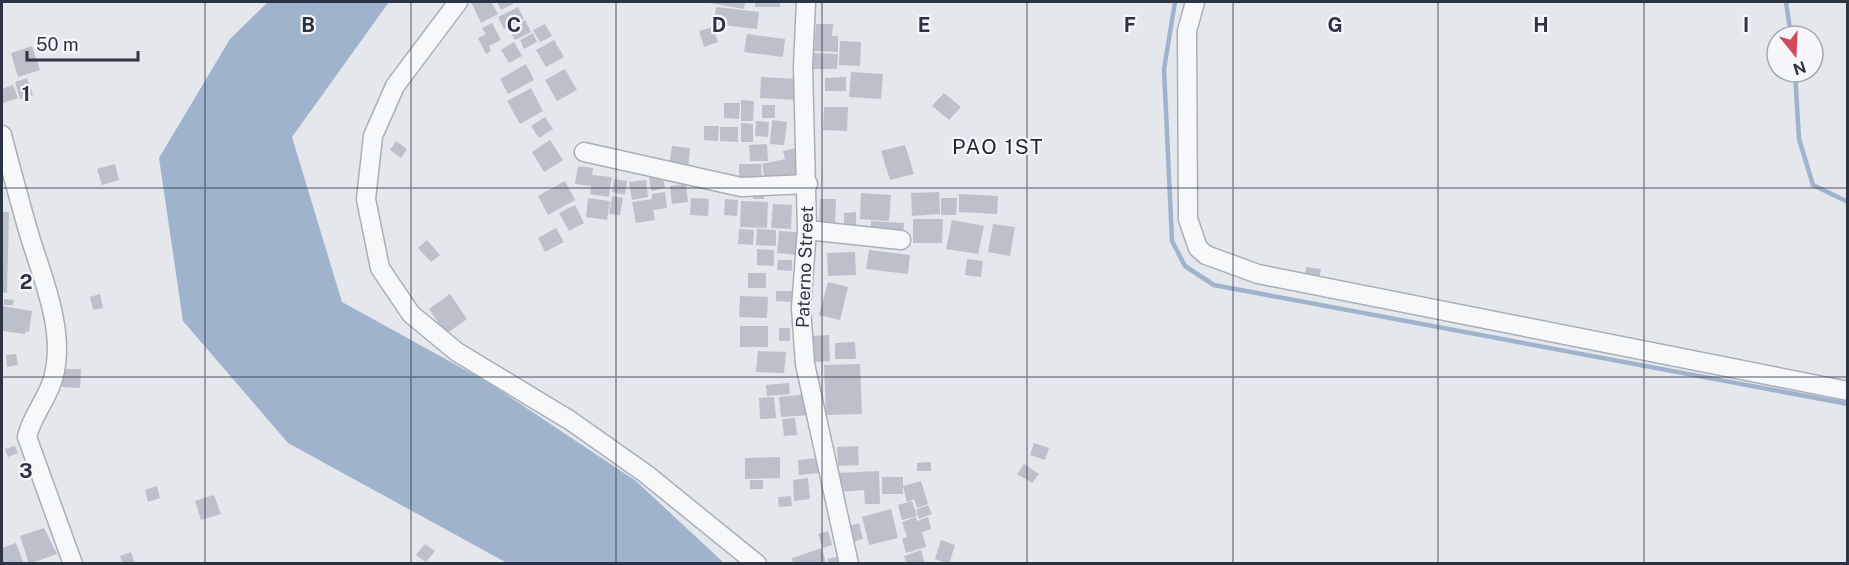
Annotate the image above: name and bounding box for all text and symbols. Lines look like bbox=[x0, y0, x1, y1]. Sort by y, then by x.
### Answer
text: B bbox=[301, 13, 315, 37]
text: C bbox=[507, 13, 521, 37]
text: D bbox=[712, 13, 726, 37]
text: E bbox=[918, 13, 930, 37]
text: F bbox=[1124, 13, 1136, 37]
text: G bbox=[1327, 13, 1343, 37]
text: H bbox=[1533, 13, 1549, 37]
text: I bbox=[1743, 13, 1749, 37]
scale bar bbox=[27, 24, 138, 62]
north arrow bbox=[1765, 24, 1825, 84]
text: 50 m bbox=[36, 34, 79, 55]
text: N bbox=[1791, 57, 1808, 79]
text: 1 bbox=[22, 82, 30, 106]
district label: PAO 1ST bbox=[952, 134, 1044, 159]
street label: Paterno Street bbox=[792, 206, 817, 328]
text: 2 bbox=[20, 270, 32, 294]
text: 3 bbox=[19, 459, 33, 483]

